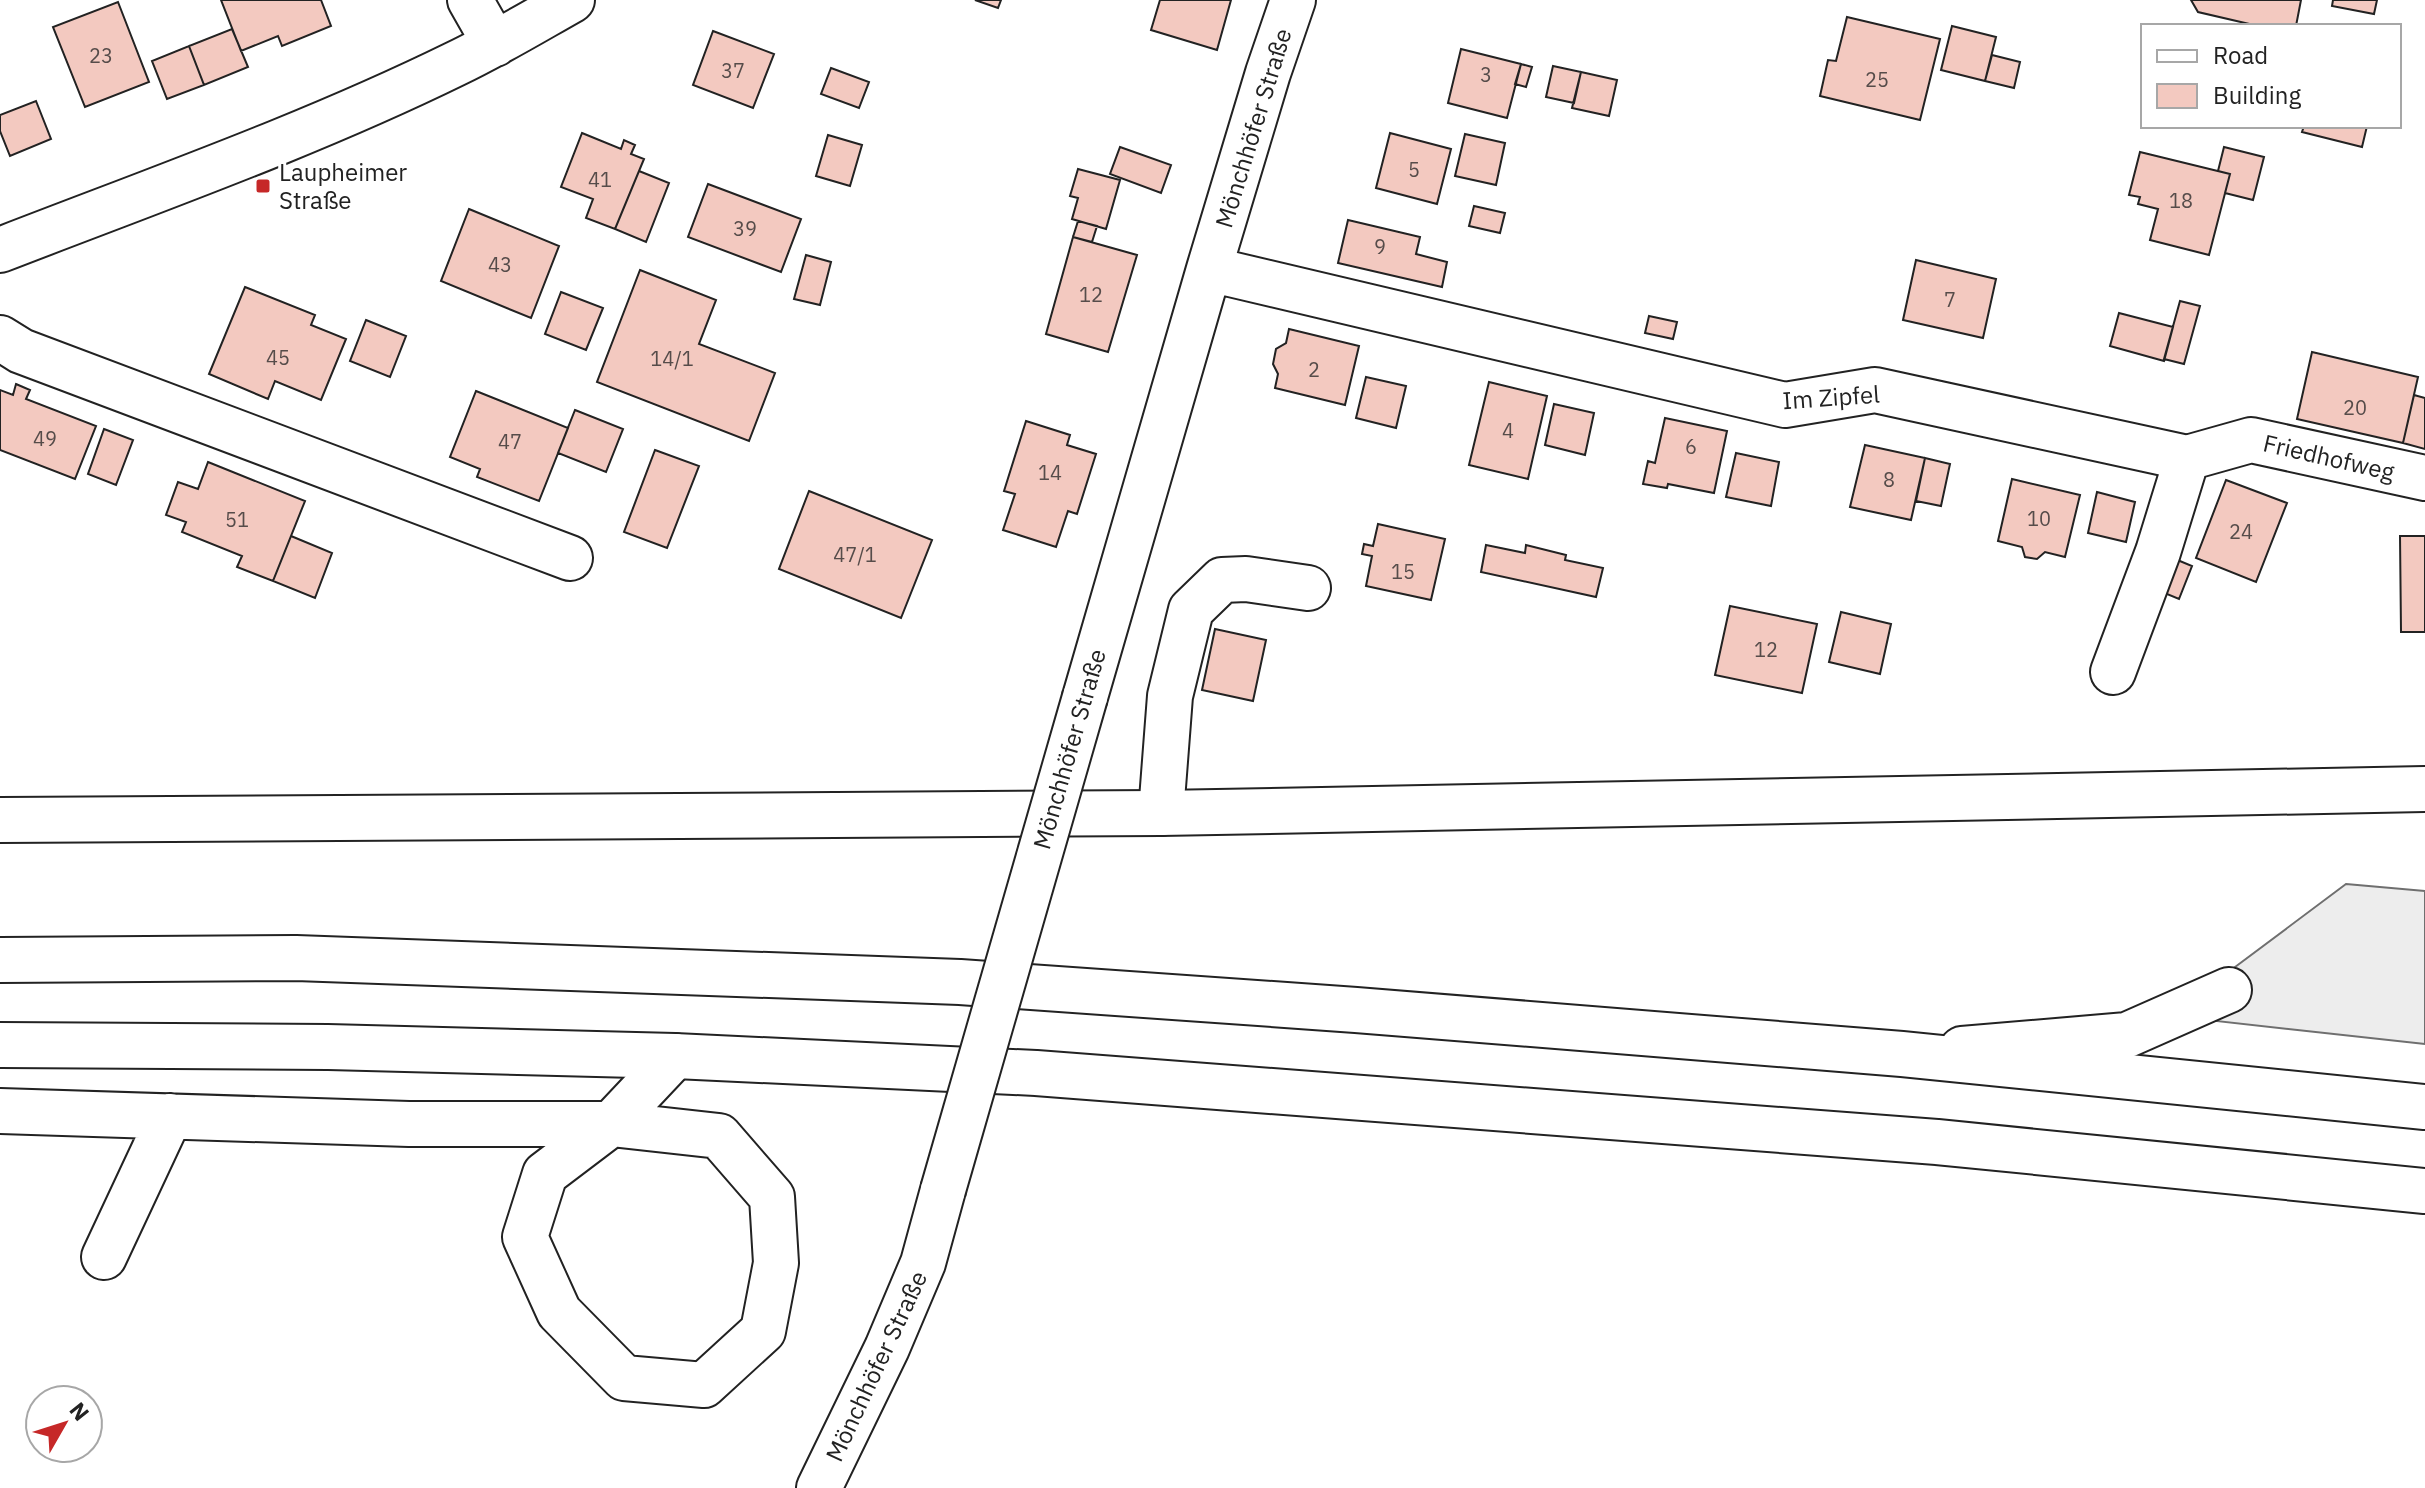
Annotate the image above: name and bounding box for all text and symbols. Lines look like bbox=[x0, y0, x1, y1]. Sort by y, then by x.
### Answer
street label: Mönchhöfer Straße bbox=[1207, 24, 1299, 232]
legend bbox=[2141, 24, 2401, 128]
text: Road bbox=[2213, 39, 2268, 71]
house number: 23 bbox=[89, 42, 113, 69]
house number: 37 bbox=[721, 57, 745, 84]
house number: 3 bbox=[1480, 61, 1492, 88]
house number: 25 bbox=[1865, 66, 1889, 93]
text: Building bbox=[2213, 79, 2301, 111]
place label: Laupheimer Straße bbox=[279, 156, 407, 216]
house number: 5 bbox=[1408, 156, 1420, 183]
house number: 41 bbox=[588, 166, 612, 193]
marker: Laupheimer Straße bbox=[254, 177, 272, 195]
house number: 18 bbox=[2169, 187, 2193, 214]
house number: 39 bbox=[733, 215, 757, 242]
house number: 9 bbox=[1374, 233, 1386, 260]
house number: 43 bbox=[488, 251, 512, 278]
house number: 12 bbox=[1079, 281, 1103, 308]
house number: 7 bbox=[1944, 286, 1956, 313]
house number: 45 bbox=[266, 344, 290, 371]
house number: 14/1 bbox=[650, 345, 694, 372]
house number: 2 bbox=[1308, 356, 1320, 383]
street label: Im Zipfel bbox=[1781, 378, 1881, 416]
house number: 20 bbox=[2343, 394, 2367, 421]
house number: 4 bbox=[1502, 417, 1514, 444]
house number: 49 bbox=[33, 425, 57, 452]
street label: Friedhofweg bbox=[2260, 426, 2398, 488]
house number: 47 bbox=[498, 428, 522, 455]
house number: 6 bbox=[1685, 433, 1697, 460]
house number: 14 bbox=[1038, 459, 1062, 486]
house number: 8 bbox=[1883, 466, 1895, 493]
house number: 10 bbox=[2027, 505, 2051, 532]
house number: 51 bbox=[225, 506, 249, 533]
house number: 24 bbox=[2229, 518, 2253, 545]
house number: 47/1 bbox=[833, 541, 877, 568]
house number: 15 bbox=[1391, 558, 1415, 585]
house number: 12 bbox=[1754, 636, 1778, 663]
street label: Mönchhöfer Straße bbox=[1025, 645, 1113, 853]
street label: Mönchhöfer Straße bbox=[818, 1265, 934, 1467]
north arrow bbox=[24, 1384, 104, 1464]
text: N bbox=[64, 1396, 96, 1426]

